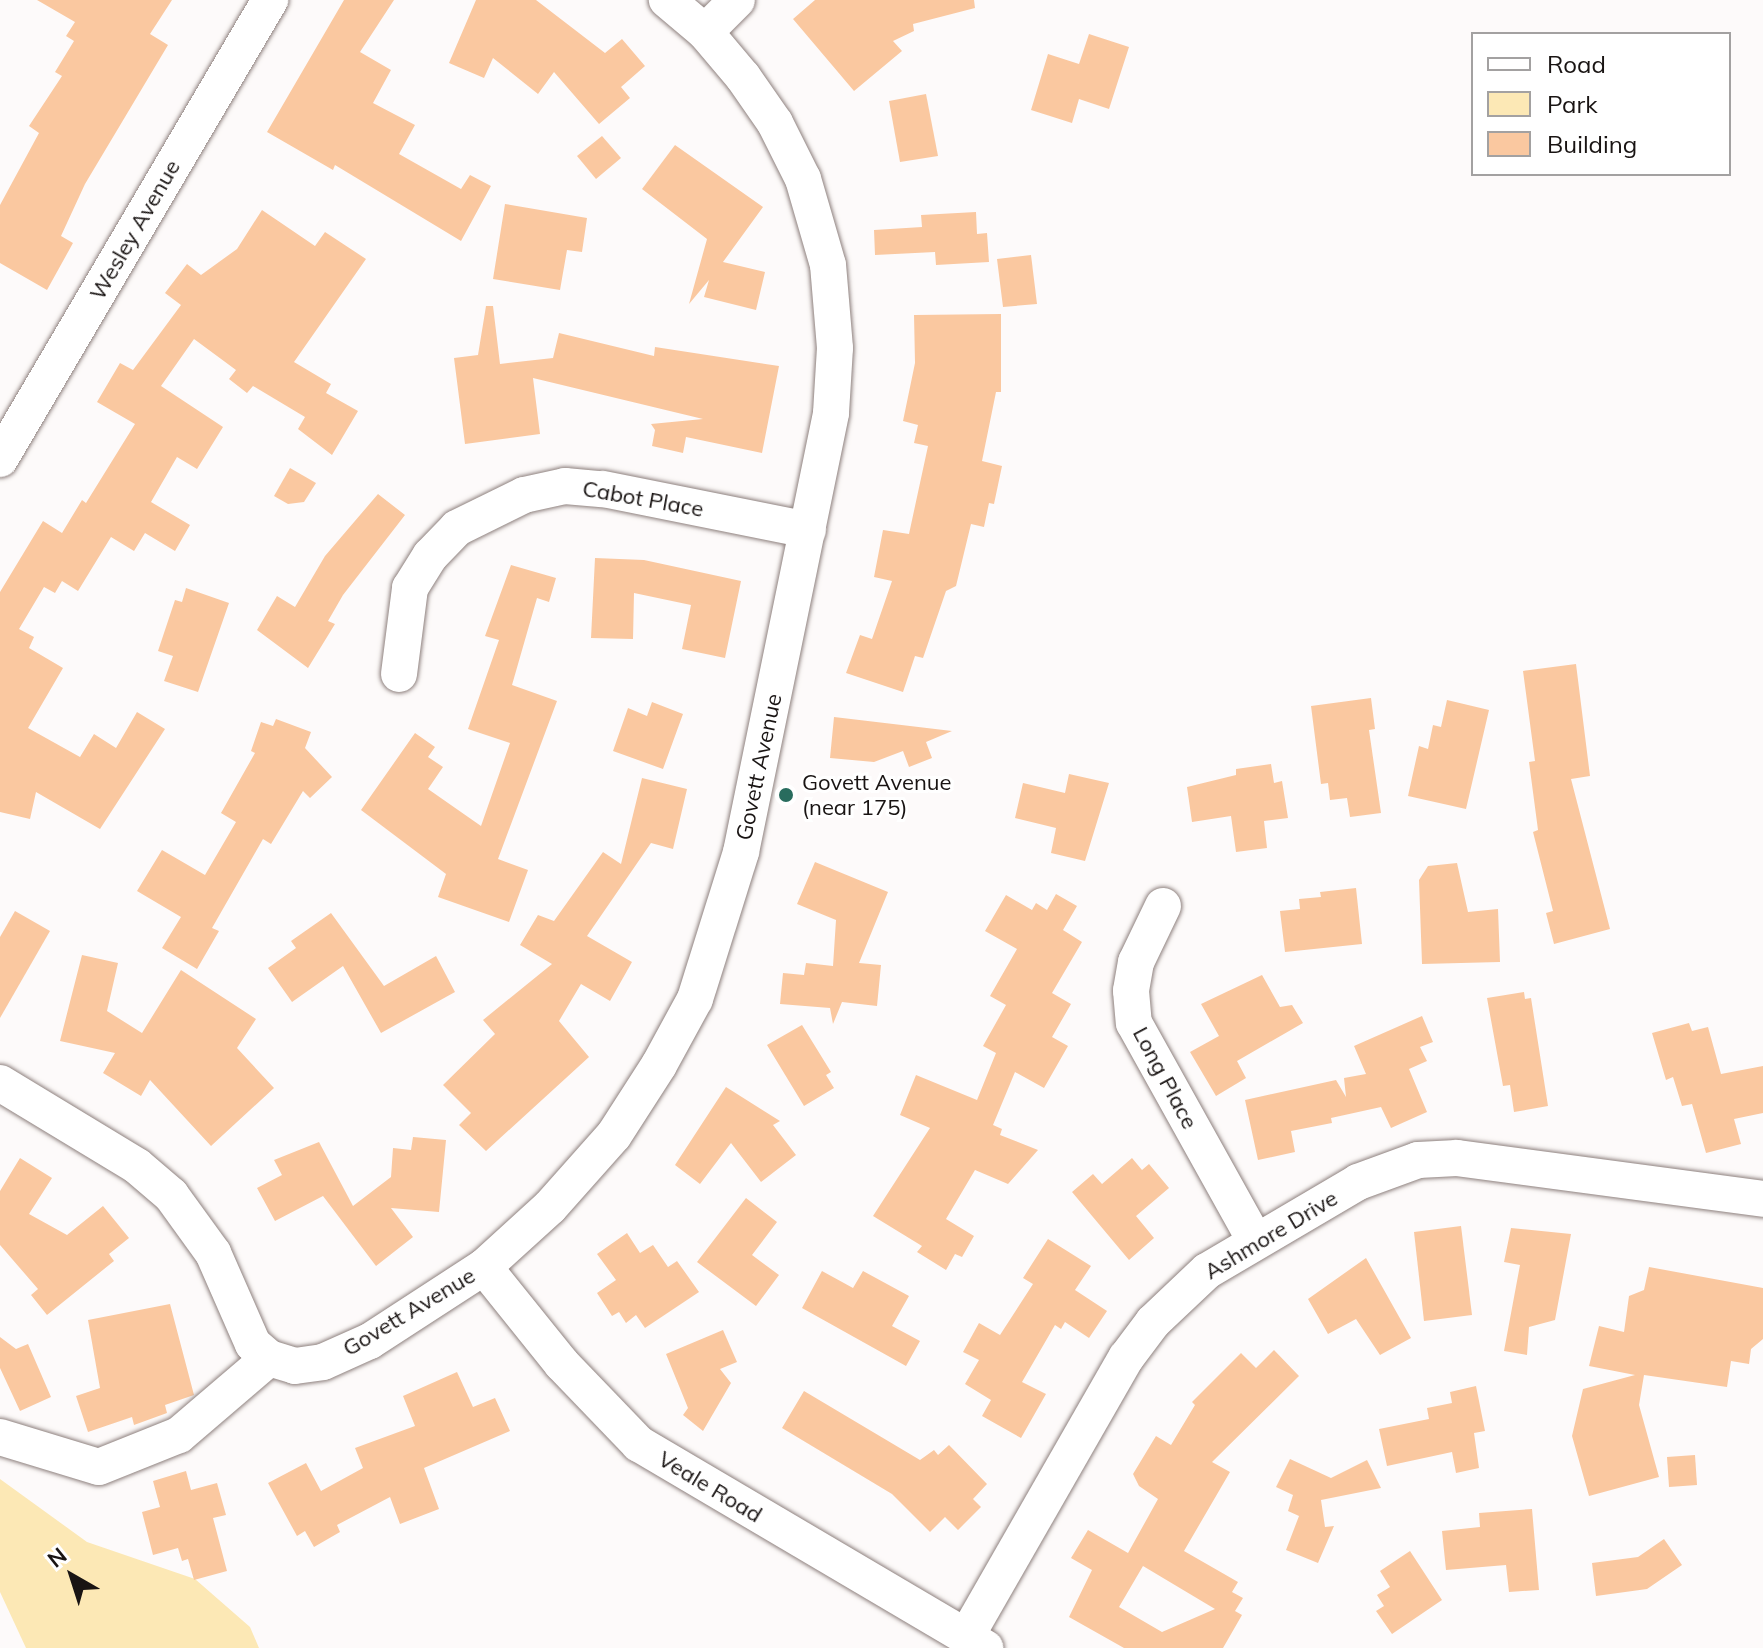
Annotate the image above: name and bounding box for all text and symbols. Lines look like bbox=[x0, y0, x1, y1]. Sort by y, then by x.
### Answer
legend bbox=[1471, 32, 1731, 176]
text: Road bbox=[1547, 49, 1606, 79]
text: Park bbox=[1547, 89, 1598, 119]
text: Building bbox=[1547, 129, 1637, 159]
street label: Wesley Avenue bbox=[84, 155, 186, 305]
street label: Cabot Place bbox=[580, 475, 706, 523]
street label: Govett Avenue bbox=[731, 691, 787, 843]
place label: Govett Avenue (near 175) bbox=[802, 769, 951, 820]
marker: Govett Avenue (near 175) bbox=[777, 786, 795, 804]
street label: Long Place bbox=[1127, 1022, 1203, 1134]
street label: Ashmore Drive bbox=[1200, 1185, 1342, 1285]
street label: Govett Avenue bbox=[338, 1262, 480, 1362]
street label: Veale Road bbox=[653, 1446, 767, 1528]
north arrow bbox=[32, 1536, 112, 1616]
text: N bbox=[42, 1541, 72, 1573]

